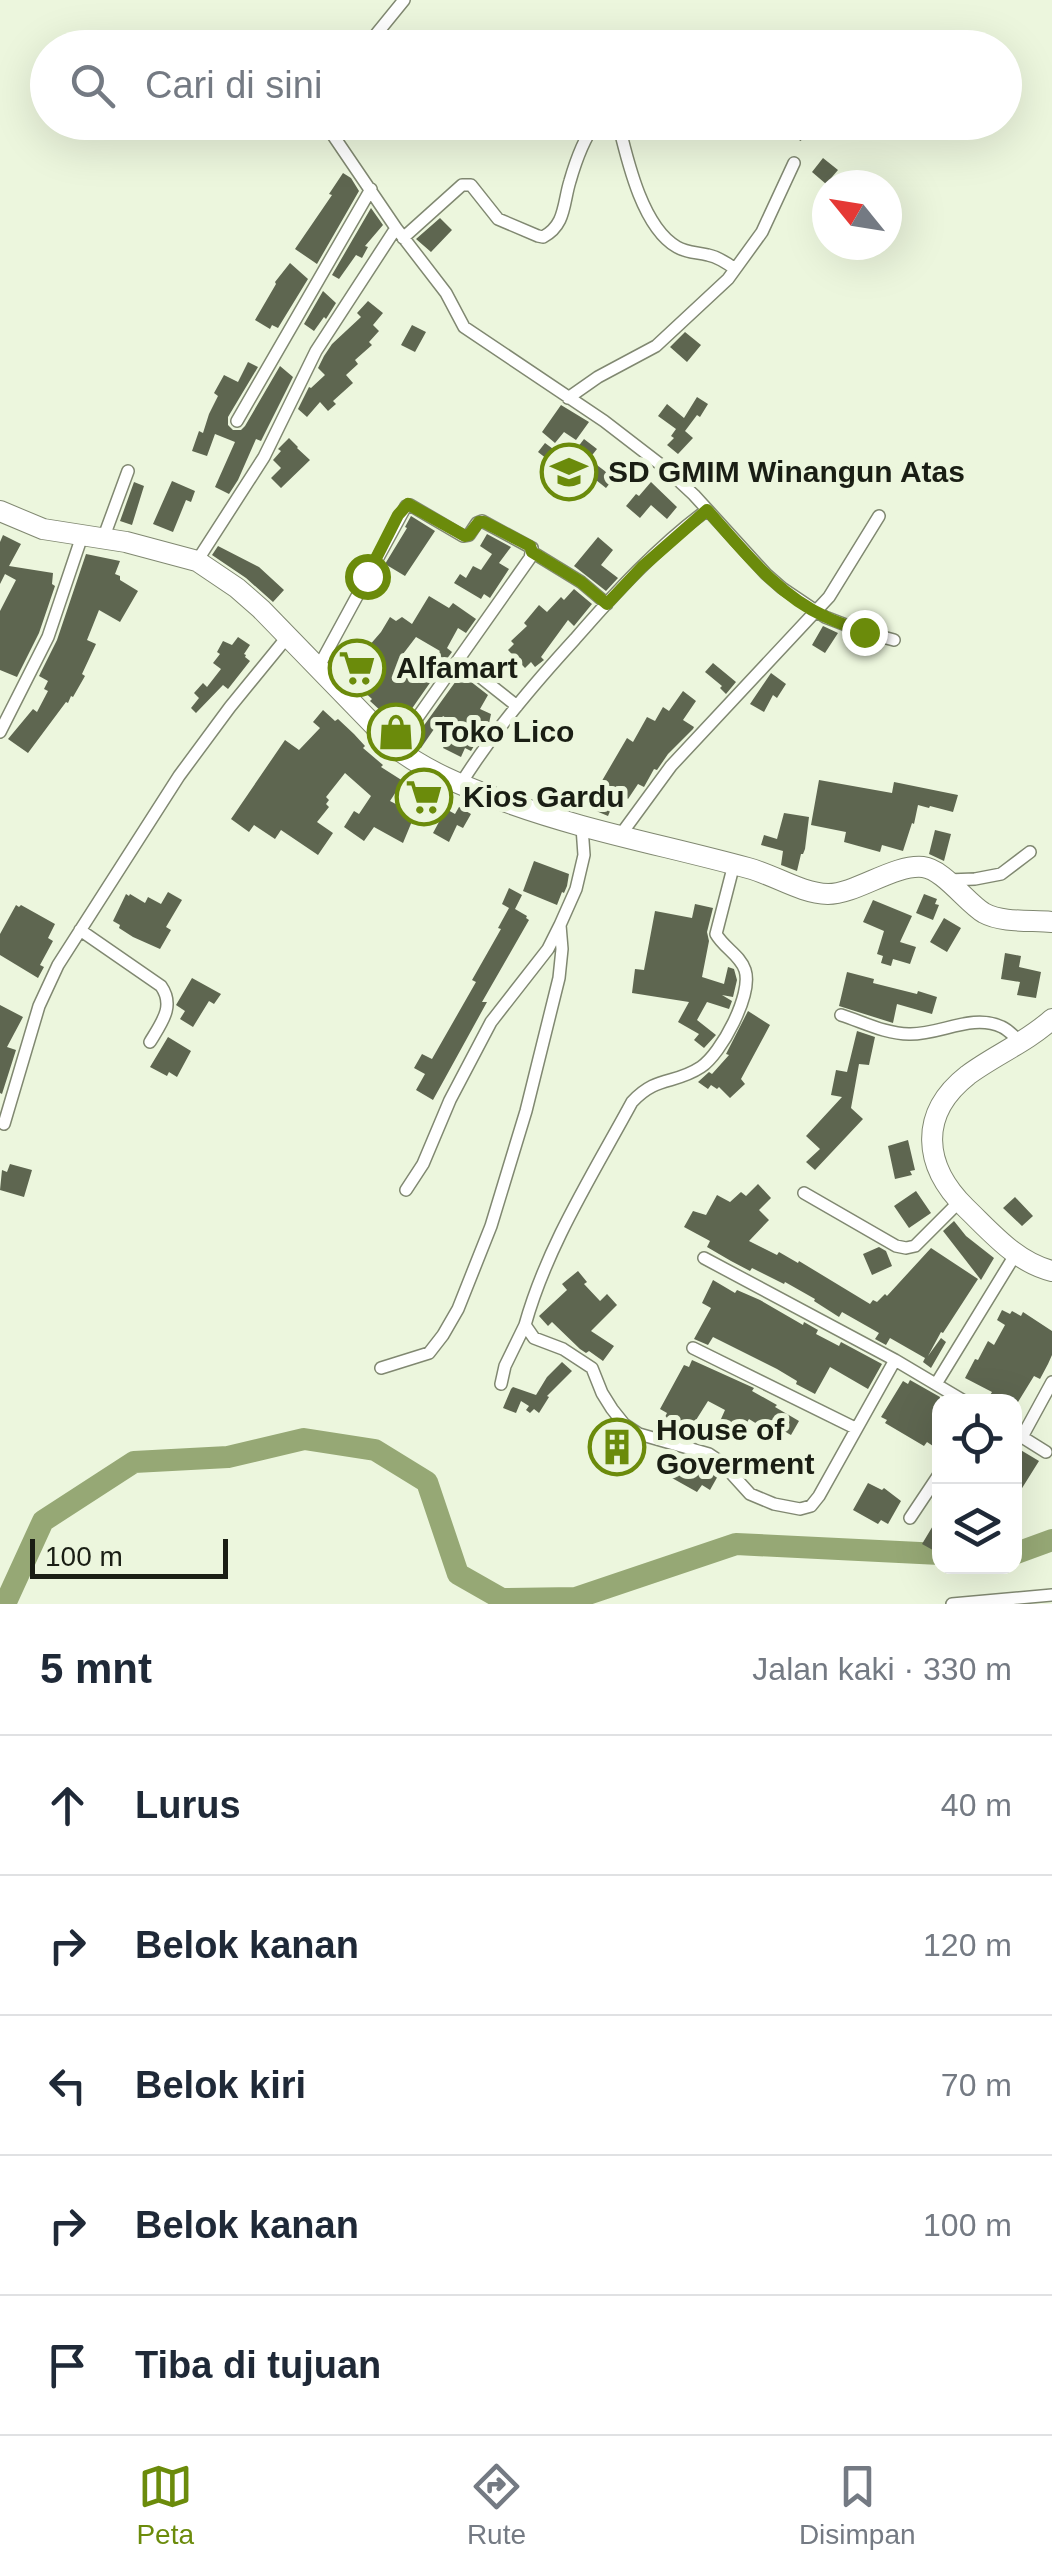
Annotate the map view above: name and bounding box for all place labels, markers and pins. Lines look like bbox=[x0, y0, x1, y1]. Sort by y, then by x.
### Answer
school or university icon: SD GMIM Winangun Atas bbox=[539, 442, 599, 502]
place label: SD GMIM Winangun Atas bbox=[608, 455, 965, 488]
supermarket icon: Alfamart bbox=[327, 638, 387, 698]
place label: Alfamart bbox=[396, 651, 518, 684]
shop icon: Toko Lico bbox=[366, 702, 426, 762]
place label: Toko Lico bbox=[435, 715, 574, 748]
supermarket icon: Kios Gardu bbox=[394, 767, 454, 827]
place label: Kios Gardu bbox=[463, 780, 625, 813]
place label: House of Goverment bbox=[656, 1413, 814, 1480]
building icon: House of Goverment bbox=[587, 1417, 647, 1477]

